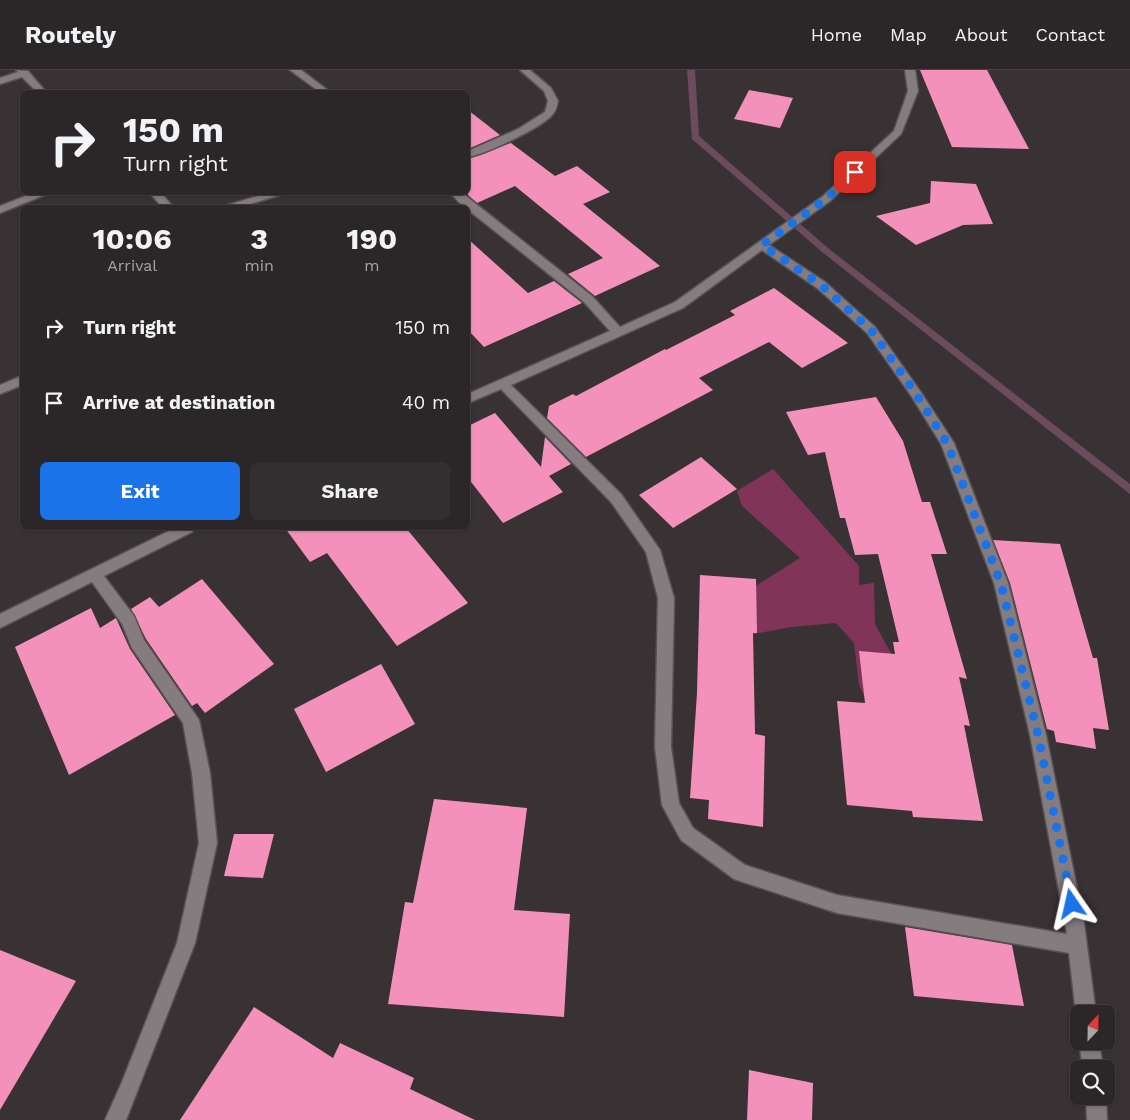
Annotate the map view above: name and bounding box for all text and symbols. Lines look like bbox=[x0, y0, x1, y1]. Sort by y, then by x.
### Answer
text: Routely bbox=[25, 21, 116, 49]
text: Home bbox=[811, 24, 862, 45]
text: Map bbox=[890, 24, 927, 45]
text: About bbox=[955, 24, 1007, 45]
text: Contact bbox=[1035, 24, 1105, 45]
text: 150 m bbox=[123, 109, 224, 151]
icon: right bbox=[40, 110, 105, 175]
text: Turn right bbox=[123, 151, 228, 176]
pin bbox=[834, 151, 876, 193]
icon: arrive bbox=[841, 158, 869, 186]
text: 10:06 bbox=[93, 221, 172, 256]
text: 3 bbox=[250, 221, 268, 256]
text: 190 bbox=[347, 221, 397, 256]
text: Arrival bbox=[107, 256, 157, 275]
text: min bbox=[244, 256, 274, 275]
text: m bbox=[364, 256, 380, 275]
icon: right bbox=[40, 314, 68, 342]
text: Turn right bbox=[83, 316, 176, 339]
text: 150 m bbox=[395, 316, 450, 339]
icon: arrive bbox=[40, 389, 68, 417]
text: Arrive at destination bbox=[83, 391, 275, 414]
text: 40 m bbox=[402, 391, 450, 414]
button: Exit bbox=[40, 462, 240, 520]
button: Share bbox=[250, 462, 450, 520]
position arrow bbox=[1045, 877, 1097, 929]
north arrow bbox=[1070, 1005, 1115, 1050]
map controls bbox=[1070, 1005, 1115, 1105]
button: search bbox=[1070, 1060, 1115, 1105]

